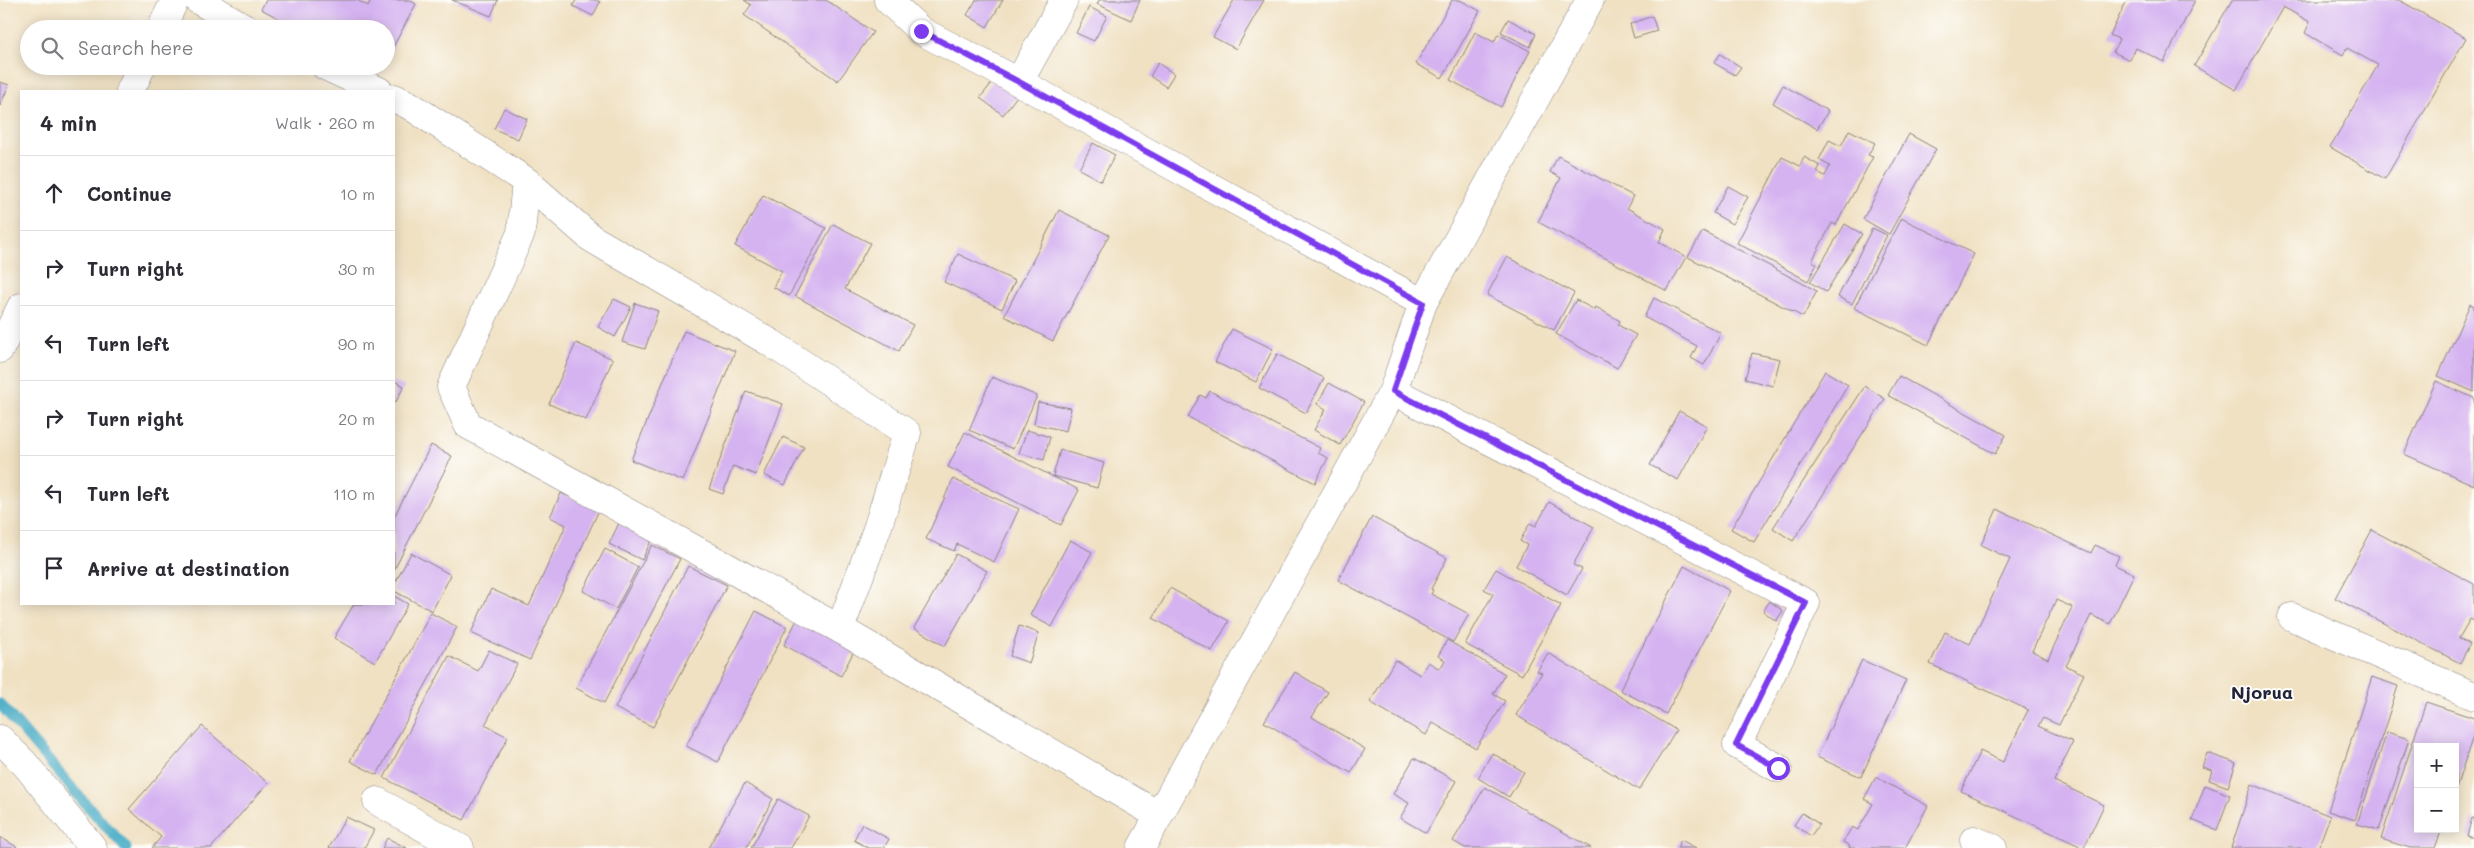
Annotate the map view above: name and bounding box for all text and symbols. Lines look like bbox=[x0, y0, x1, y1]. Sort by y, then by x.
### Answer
search box bbox=[20, 20, 395, 75]
route end bbox=[910, 20, 933, 43]
icon: search bbox=[38, 34, 66, 62]
text: Search here bbox=[78, 35, 194, 60]
text: 4 min bbox=[40, 109, 97, 136]
text: Walk · 260 m bbox=[275, 112, 375, 133]
icon: ahead bbox=[40, 179, 68, 207]
text: Continue bbox=[87, 181, 172, 206]
text: 10 m bbox=[340, 183, 375, 204]
icon: right bbox=[40, 254, 68, 282]
text: Turn right bbox=[87, 256, 184, 281]
text: 30 m bbox=[338, 258, 375, 279]
icon: left bbox=[40, 329, 68, 357]
text: Turn left bbox=[87, 331, 170, 356]
text: 90 m bbox=[338, 333, 375, 354]
icon: right bbox=[40, 404, 68, 432]
text: Turn right bbox=[87, 406, 184, 431]
text: 20 m bbox=[338, 408, 375, 429]
icon: left bbox=[40, 479, 68, 507]
text: Turn left bbox=[87, 481, 170, 506]
text: 110 m bbox=[333, 483, 375, 504]
icon: arrive bbox=[40, 554, 68, 582]
text: Arrive at destination bbox=[87, 556, 290, 581]
district label: Njorua bbox=[2231, 680, 2293, 704]
map controls bbox=[2414, 743, 2459, 833]
button: + bbox=[2414, 743, 2459, 788]
route start bbox=[1767, 757, 1790, 780]
button: − bbox=[2414, 788, 2459, 833]

